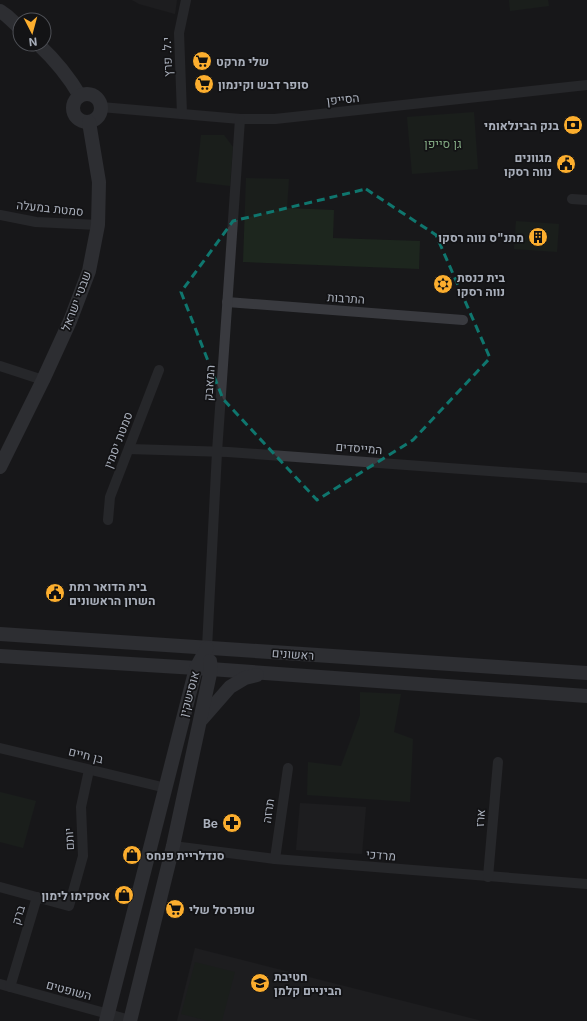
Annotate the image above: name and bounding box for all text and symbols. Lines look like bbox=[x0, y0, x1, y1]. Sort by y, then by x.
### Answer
north arrow bbox=[12, 12, 52, 52]
text: N bbox=[28, 35, 38, 49]
street label: י.ל. פרץ bbox=[159, 37, 175, 77]
supermarket icon: שלי מרקט bbox=[191, 50, 213, 72]
place label: שלי מרקט bbox=[216, 54, 269, 69]
supermarket icon: סופר דבש וקינמון bbox=[193, 73, 215, 95]
place label: סופר דבש וקינמון bbox=[218, 77, 309, 92]
street label: הסייפן bbox=[326, 90, 360, 108]
bank icon: בנק הבינלאומי bbox=[562, 114, 584, 136]
place label: בנק הבינלאומי bbox=[484, 118, 559, 133]
park label: גן סייפן bbox=[424, 136, 462, 151]
place label: מגוונים נווה רסקו bbox=[504, 150, 552, 179]
public building icon: מגוונים נווה רסקו bbox=[555, 153, 577, 175]
street label: סמטת במעלה bbox=[16, 197, 84, 219]
building icon: מתנ"ס נווה רסקו bbox=[527, 226, 549, 248]
place label: מתנ"ס נווה רסקו bbox=[438, 230, 524, 245]
street label: שבטי ישראל bbox=[58, 269, 94, 333]
place label: בית כנסת נווה רסקו bbox=[457, 270, 506, 299]
synagogue icon: בית כנסת נווה רסקו bbox=[432, 273, 454, 295]
street label: התרבות bbox=[327, 289, 365, 307]
street label: המאבק bbox=[200, 364, 218, 402]
street label: סמטת יסמין bbox=[100, 410, 136, 470]
street label: המייסדים bbox=[335, 439, 383, 457]
place label: בית הדואר רמת השרון הראשונים bbox=[69, 579, 155, 608]
public building icon: בית הדואר רמת השרון הראשונים bbox=[44, 582, 66, 604]
street label: ראשונים bbox=[271, 645, 315, 663]
street label: אוסישקין bbox=[176, 669, 202, 718]
street label: בן חיים bbox=[67, 743, 106, 767]
street label: תרזה bbox=[259, 798, 277, 824]
street label: ארז bbox=[472, 808, 488, 828]
pharmacy icon: Be bbox=[221, 812, 243, 834]
place label: Be bbox=[203, 816, 218, 831]
street label: יותם bbox=[61, 827, 77, 851]
shop icon: סנדלריית פנחס bbox=[121, 844, 143, 866]
street label: מרדכי bbox=[365, 846, 397, 864]
place label: סנדלריית פנחס bbox=[146, 848, 225, 863]
shop icon: אסקימו לימון bbox=[113, 884, 135, 906]
place label: אסקימו לימון bbox=[42, 888, 110, 903]
supermarket icon: שופרסל שלי bbox=[164, 898, 186, 920]
place label: שופרסל שלי bbox=[189, 902, 255, 917]
street label: ברק bbox=[8, 903, 28, 927]
place label: חטיבת הביניים קלמן bbox=[274, 969, 342, 998]
school or university icon: חטיבת הביניים קלמן bbox=[249, 972, 271, 994]
street label: השופטים bbox=[45, 977, 93, 1003]

